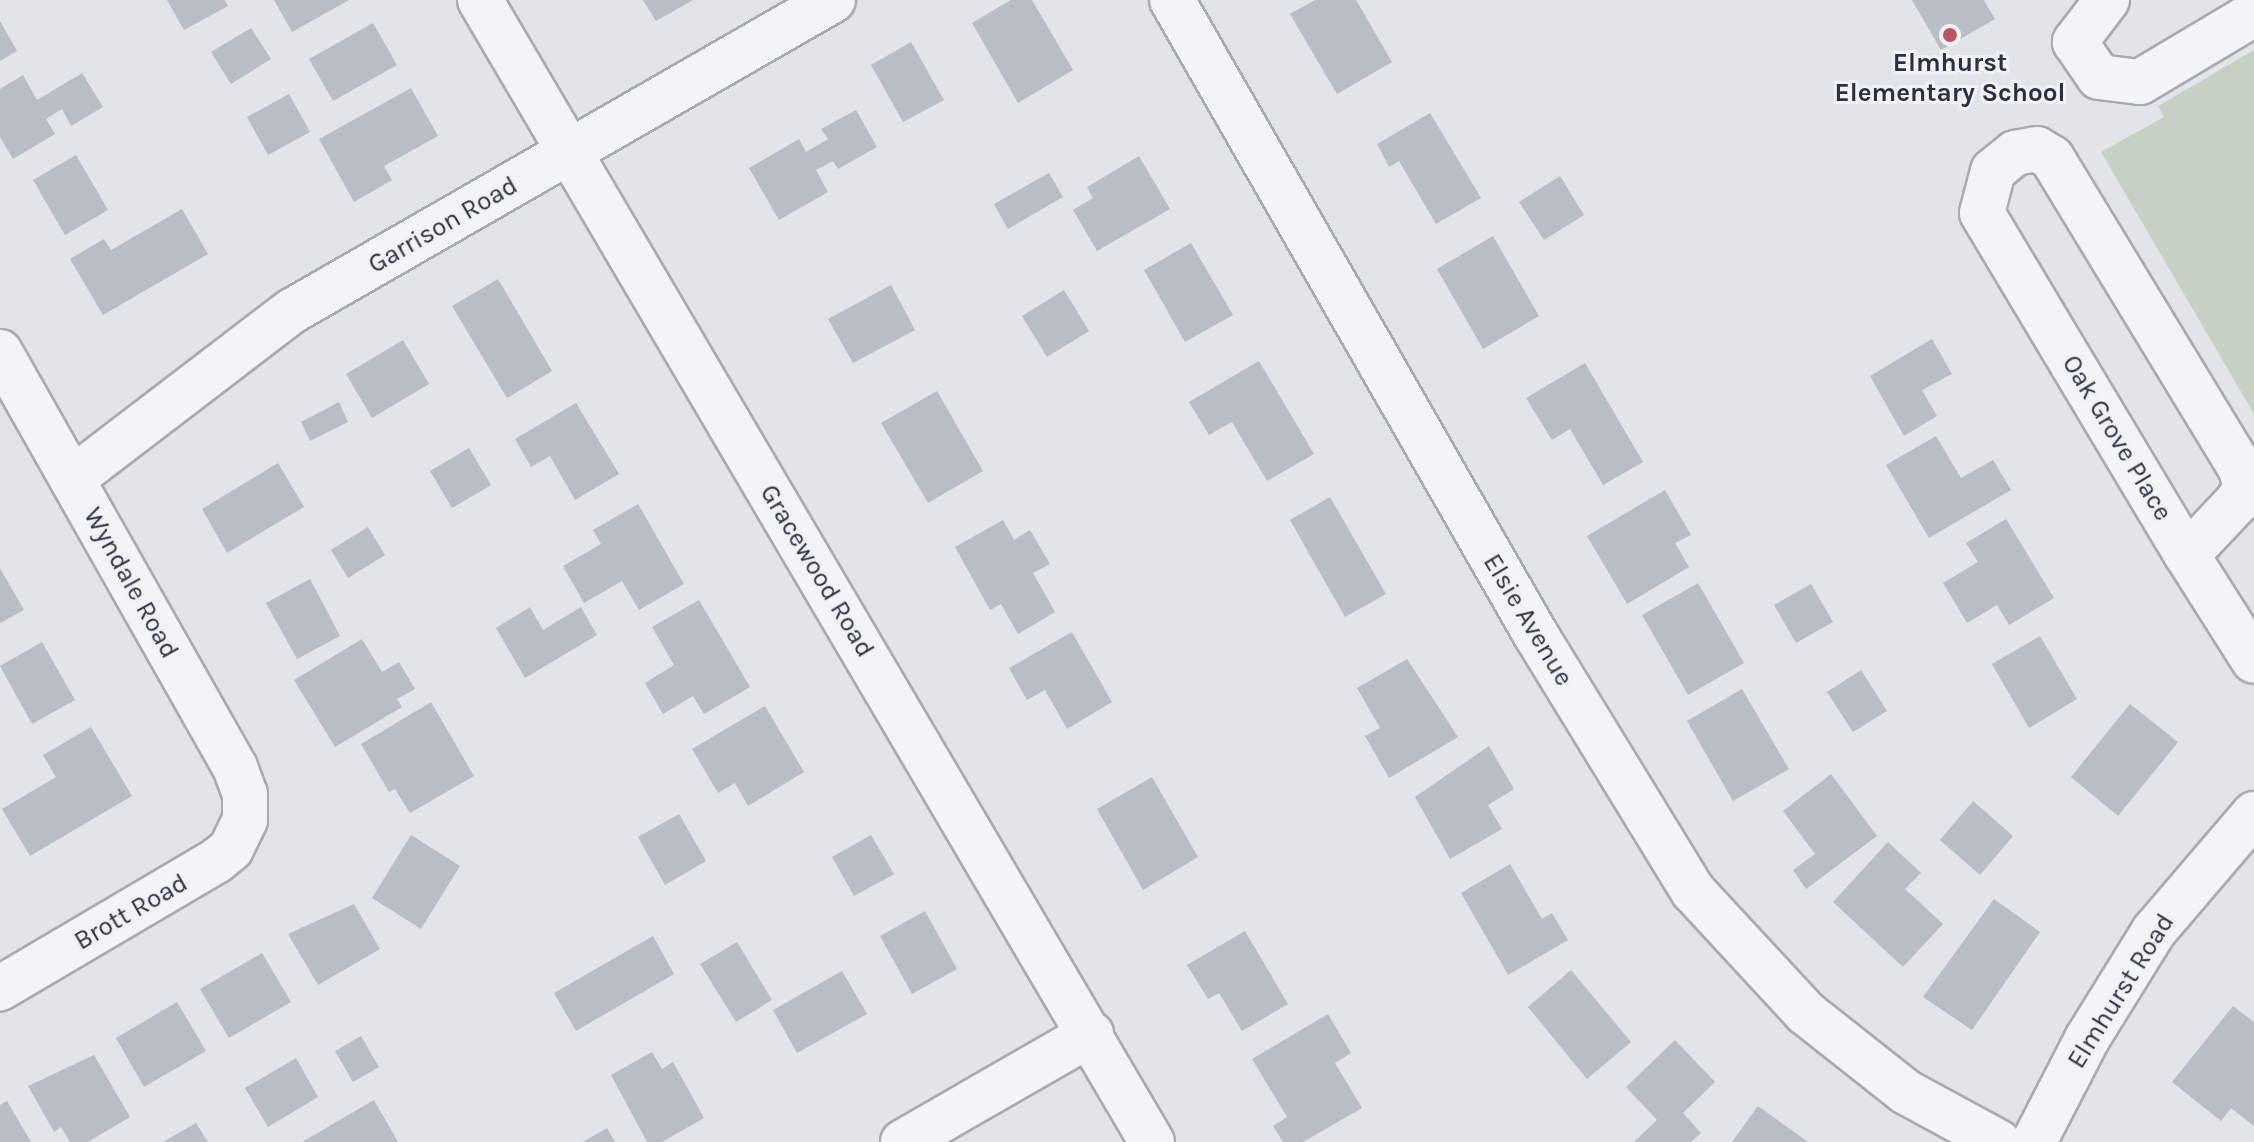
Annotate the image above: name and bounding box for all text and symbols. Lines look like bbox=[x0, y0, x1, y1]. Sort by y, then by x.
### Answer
marker: Elmhurst Elementary School bbox=[1941, 26, 1959, 44]
place label: Elmhurst Elementary School bbox=[1835, 47, 2065, 108]
street label: Garrison Road bbox=[363, 170, 523, 280]
street label: Oak Grove Place bbox=[2055, 350, 2179, 526]
street label: Gracewood Road bbox=[753, 479, 881, 663]
street label: Wyndale Road bbox=[77, 502, 185, 664]
street label: Elsie Avenue bbox=[1476, 548, 1580, 692]
street label: Brott Road bbox=[69, 867, 193, 957]
street label: Elmhurst Road bbox=[2061, 908, 2181, 1074]

